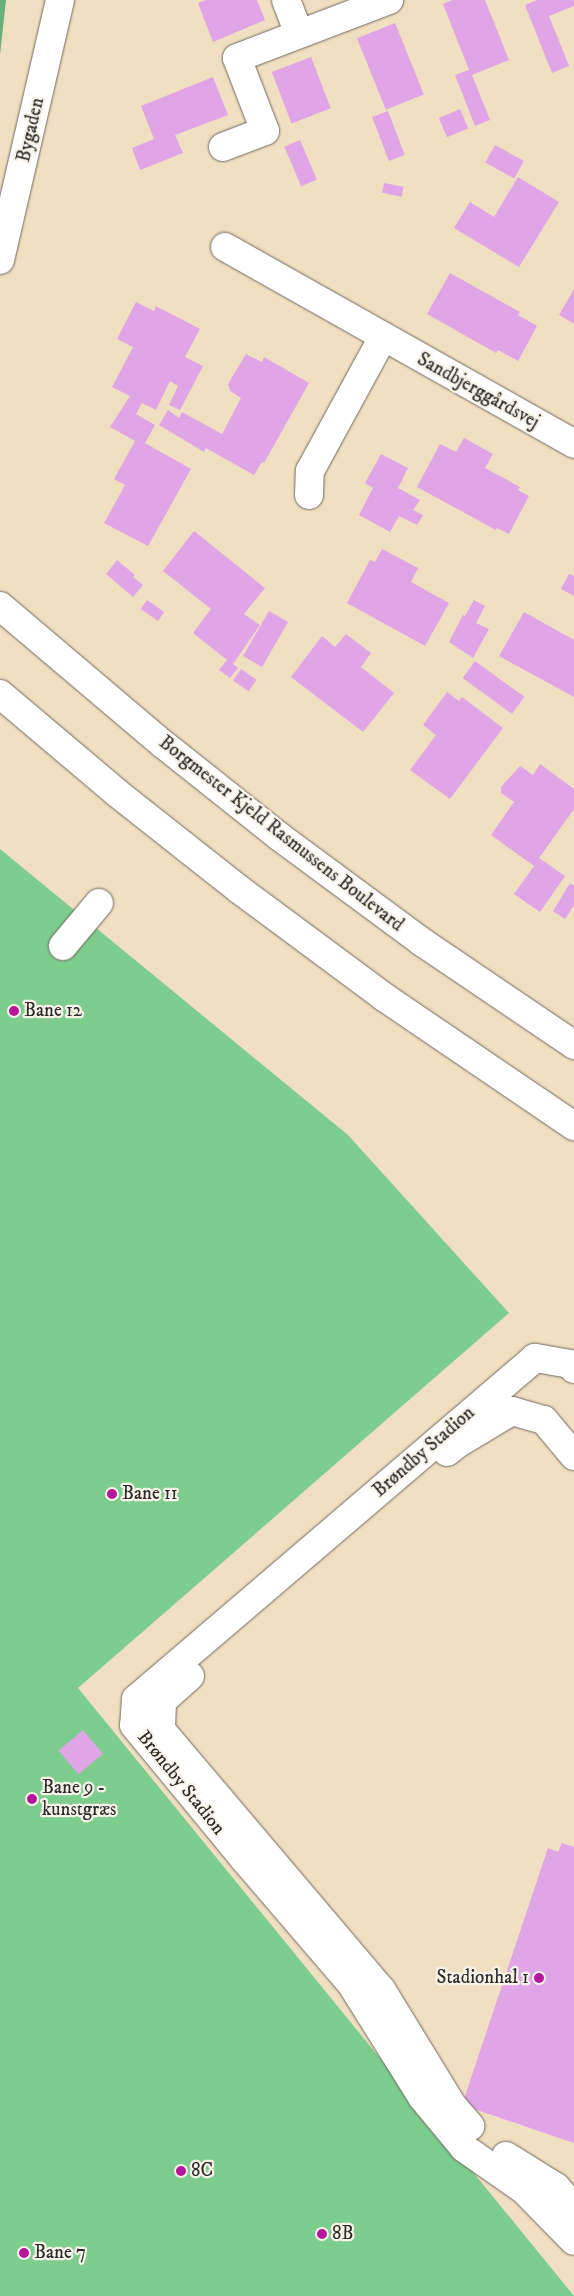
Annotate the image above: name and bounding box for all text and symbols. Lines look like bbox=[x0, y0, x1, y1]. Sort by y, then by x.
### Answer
street label: Bygaden bbox=[13, 95, 49, 165]
street label: Sandbjerggårdsvej bbox=[413, 348, 543, 434]
street label: Borgmester Kjeld Rasmussens Boulevard bbox=[154, 731, 408, 937]
place label: Bane 12 bbox=[24, 1000, 82, 1022]
marker: Bane 12 bbox=[8, 1005, 20, 1017]
street label: Brøndby Stadion bbox=[369, 1402, 479, 1502]
place label: Bane 11 bbox=[122, 1483, 178, 1505]
marker: Bane 11 bbox=[106, 1488, 118, 1500]
street label: Brøndby Stadion bbox=[132, 1726, 230, 1840]
place label: Bane 9 - kunstgræs bbox=[42, 1777, 116, 1821]
marker: Bane 9 - kunstgræs bbox=[26, 1793, 38, 1805]
place label: Stadionhal 1 bbox=[437, 1967, 529, 1989]
marker: Stadionhal 1 bbox=[533, 1972, 545, 1984]
place label: 8C bbox=[191, 2160, 213, 2182]
marker: 8C bbox=[175, 2165, 187, 2177]
place label: 8B bbox=[332, 2223, 354, 2245]
marker: 8B bbox=[316, 2228, 328, 2240]
place label: Bane 7 bbox=[34, 2242, 86, 2264]
marker: Bane 7 bbox=[18, 2247, 30, 2259]

